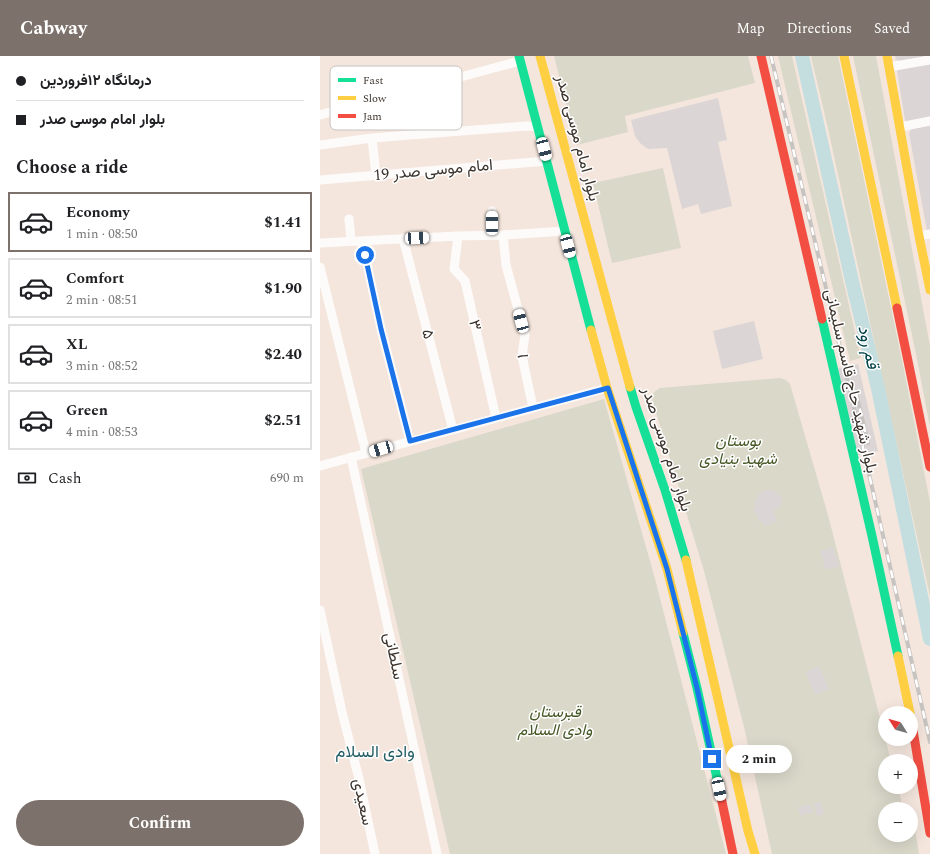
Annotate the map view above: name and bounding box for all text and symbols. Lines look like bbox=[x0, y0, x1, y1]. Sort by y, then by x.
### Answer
text: Cabway bbox=[20, 14, 87, 43]
text: Map bbox=[737, 18, 765, 39]
text: Directions bbox=[787, 18, 852, 39]
text: Saved bbox=[874, 18, 910, 39]
legend bbox=[330, 66, 462, 130]
text: درمانگاه ١٢فروردین bbox=[40, 69, 152, 92]
street label: بلوار امام موسی صدر bbox=[549, 71, 606, 204]
text: Fast bbox=[363, 72, 384, 89]
text: Slow bbox=[363, 90, 387, 107]
text: بلوار امام موسی صدر bbox=[40, 108, 165, 131]
text: Jam bbox=[363, 108, 382, 125]
car bbox=[535, 136, 553, 162]
street label: امام موسی صدر 19 bbox=[372, 153, 494, 187]
text: Choose a ride bbox=[16, 154, 128, 181]
text: Economy bbox=[66, 201, 130, 224]
icon: car bbox=[18, 204, 54, 240]
text: $1.41 bbox=[264, 211, 302, 234]
car bbox=[486, 211, 498, 235]
text: 1 min · 08:50 bbox=[66, 224, 138, 244]
car bbox=[405, 231, 429, 245]
car bbox=[559, 233, 577, 259]
route start bbox=[356, 246, 374, 264]
text: Comfort bbox=[66, 267, 124, 290]
icon: car bbox=[18, 270, 54, 306]
text: $1.90 bbox=[264, 277, 302, 300]
street label: بلوار شهید حاج قاسم سلیمانی bbox=[818, 286, 884, 476]
text: 2 min · 08:51 bbox=[66, 290, 138, 310]
car bbox=[512, 308, 530, 334]
street label: ۳ bbox=[462, 317, 488, 333]
water label: قم رود bbox=[850, 323, 886, 372]
street label: ۵ bbox=[415, 326, 441, 342]
text: XL bbox=[66, 333, 87, 356]
icon: car bbox=[18, 336, 54, 372]
text: $2.40 bbox=[264, 343, 302, 366]
street label: ۱ bbox=[511, 353, 535, 359]
text: 3 min · 08:52 bbox=[66, 356, 138, 376]
street label: بلوار امام موسی صدر bbox=[635, 382, 699, 515]
text: Green bbox=[66, 399, 108, 422]
icon: car bbox=[18, 402, 54, 438]
text: $2.51 bbox=[264, 409, 302, 432]
text: 4 min · 08:53 bbox=[66, 422, 138, 442]
park label: بوستان شهید بنیادی bbox=[699, 429, 777, 471]
car bbox=[368, 440, 394, 458]
icon: cash bbox=[16, 467, 38, 489]
text: Cash bbox=[48, 467, 81, 490]
text: 690 m bbox=[270, 468, 304, 488]
street label: سلطانی bbox=[377, 630, 411, 682]
park label: قبرستان وادی السلام bbox=[517, 700, 592, 742]
north arrow bbox=[878, 706, 918, 746]
map controls bbox=[878, 706, 918, 842]
district label: وادی السلام bbox=[335, 739, 415, 765]
callout: 2 min bbox=[726, 745, 792, 773]
text: 2 min bbox=[742, 749, 776, 769]
route end bbox=[703, 750, 721, 768]
button: + bbox=[878, 754, 918, 794]
street label: سعیدی bbox=[346, 776, 380, 828]
car bbox=[711, 776, 727, 802]
button: Confirm bbox=[16, 800, 304, 846]
button: − bbox=[878, 802, 918, 842]

